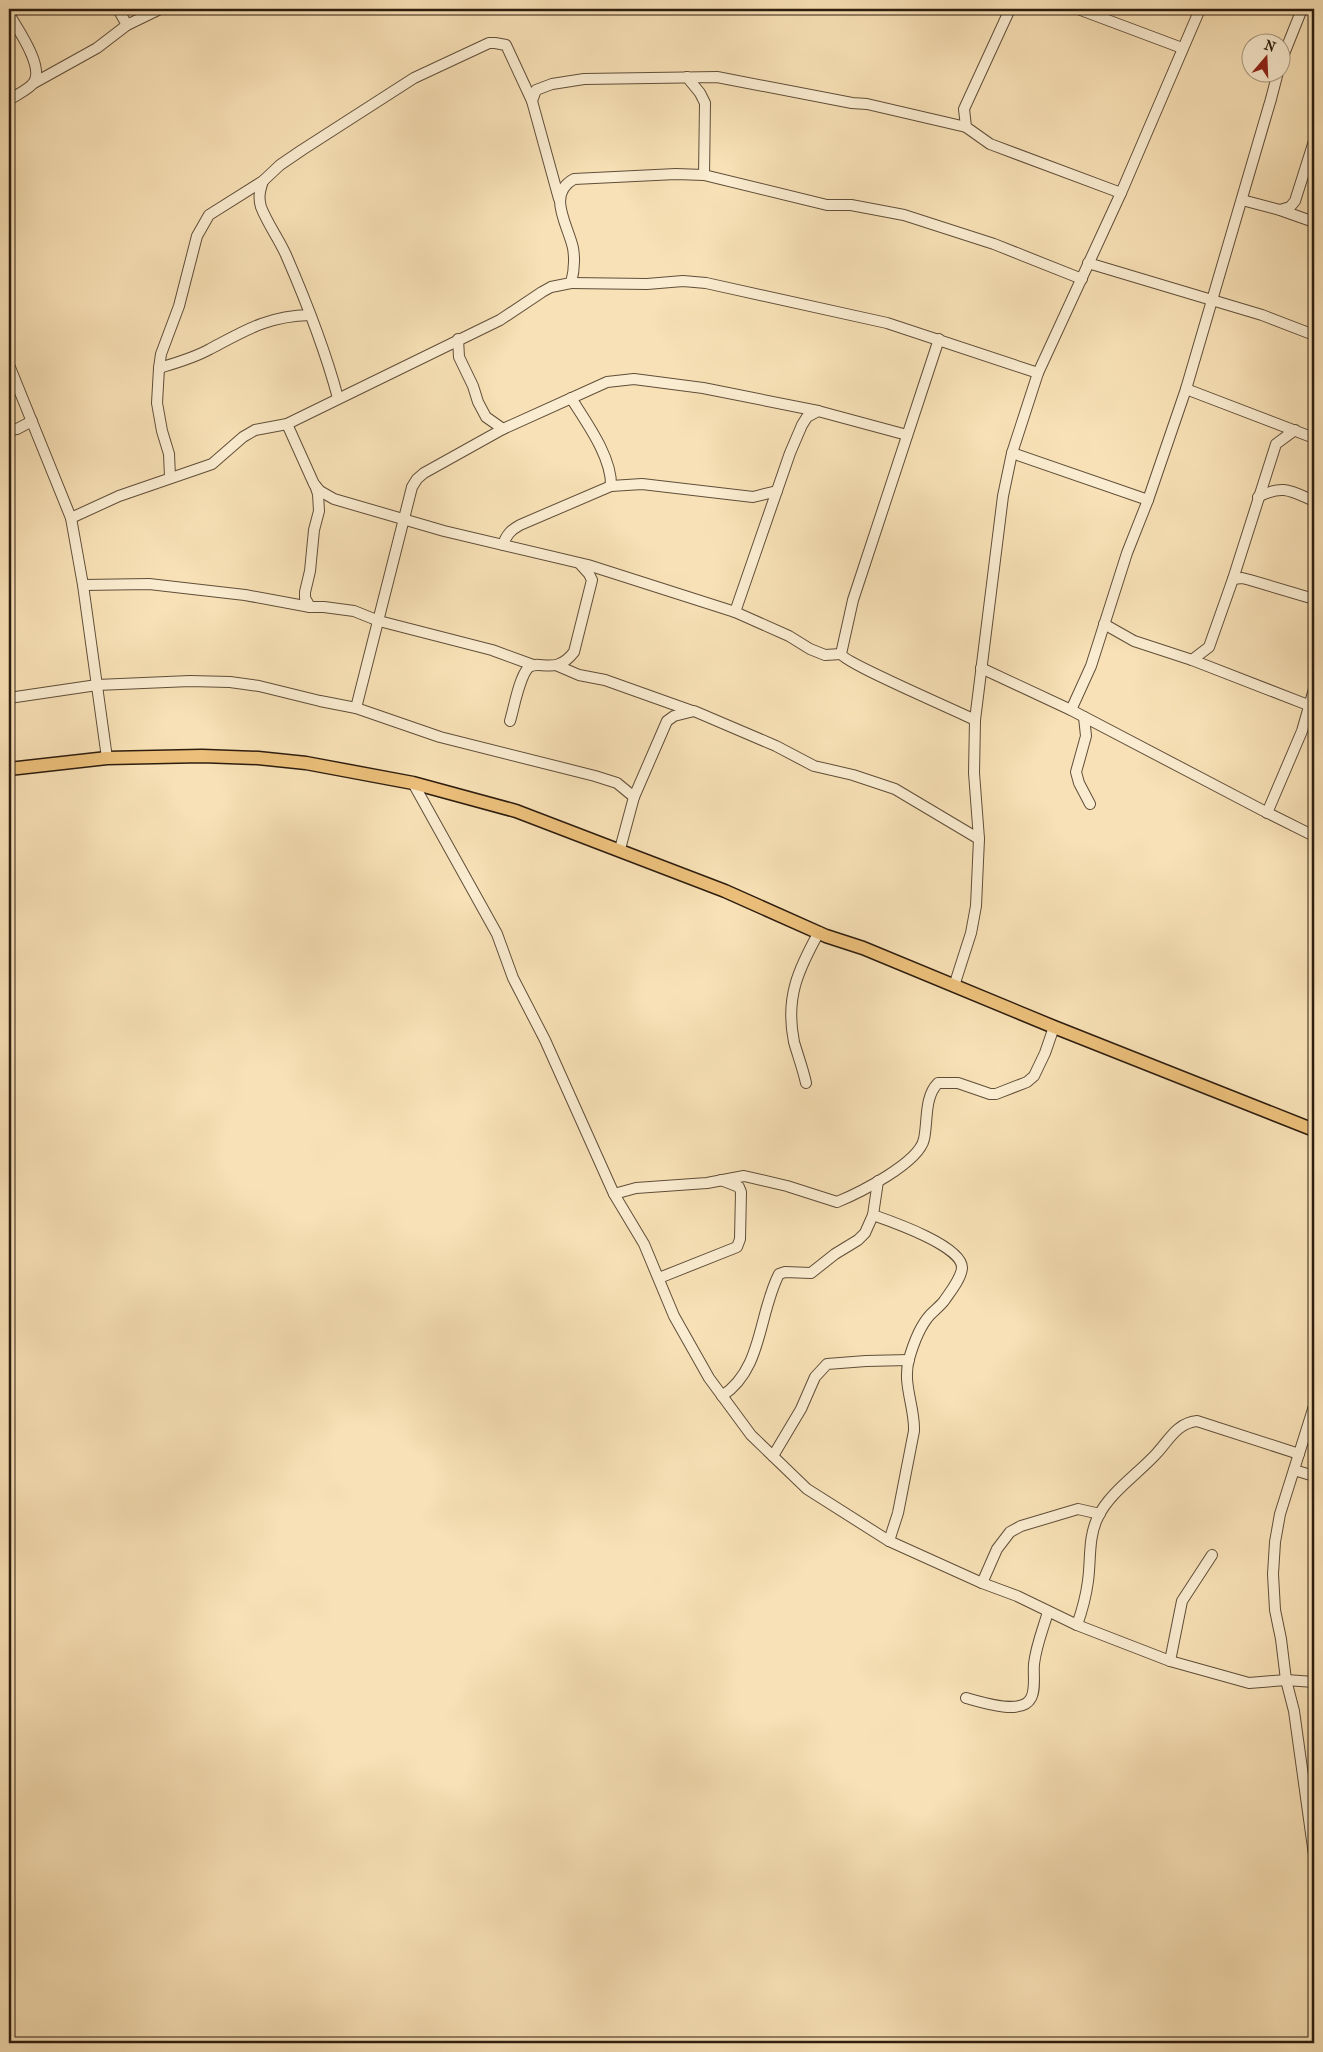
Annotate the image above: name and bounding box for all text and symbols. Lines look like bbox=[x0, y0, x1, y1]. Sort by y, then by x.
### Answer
north arrow bbox=[1240, 32, 1290, 82]
text: N bbox=[1262, 36, 1278, 56]

